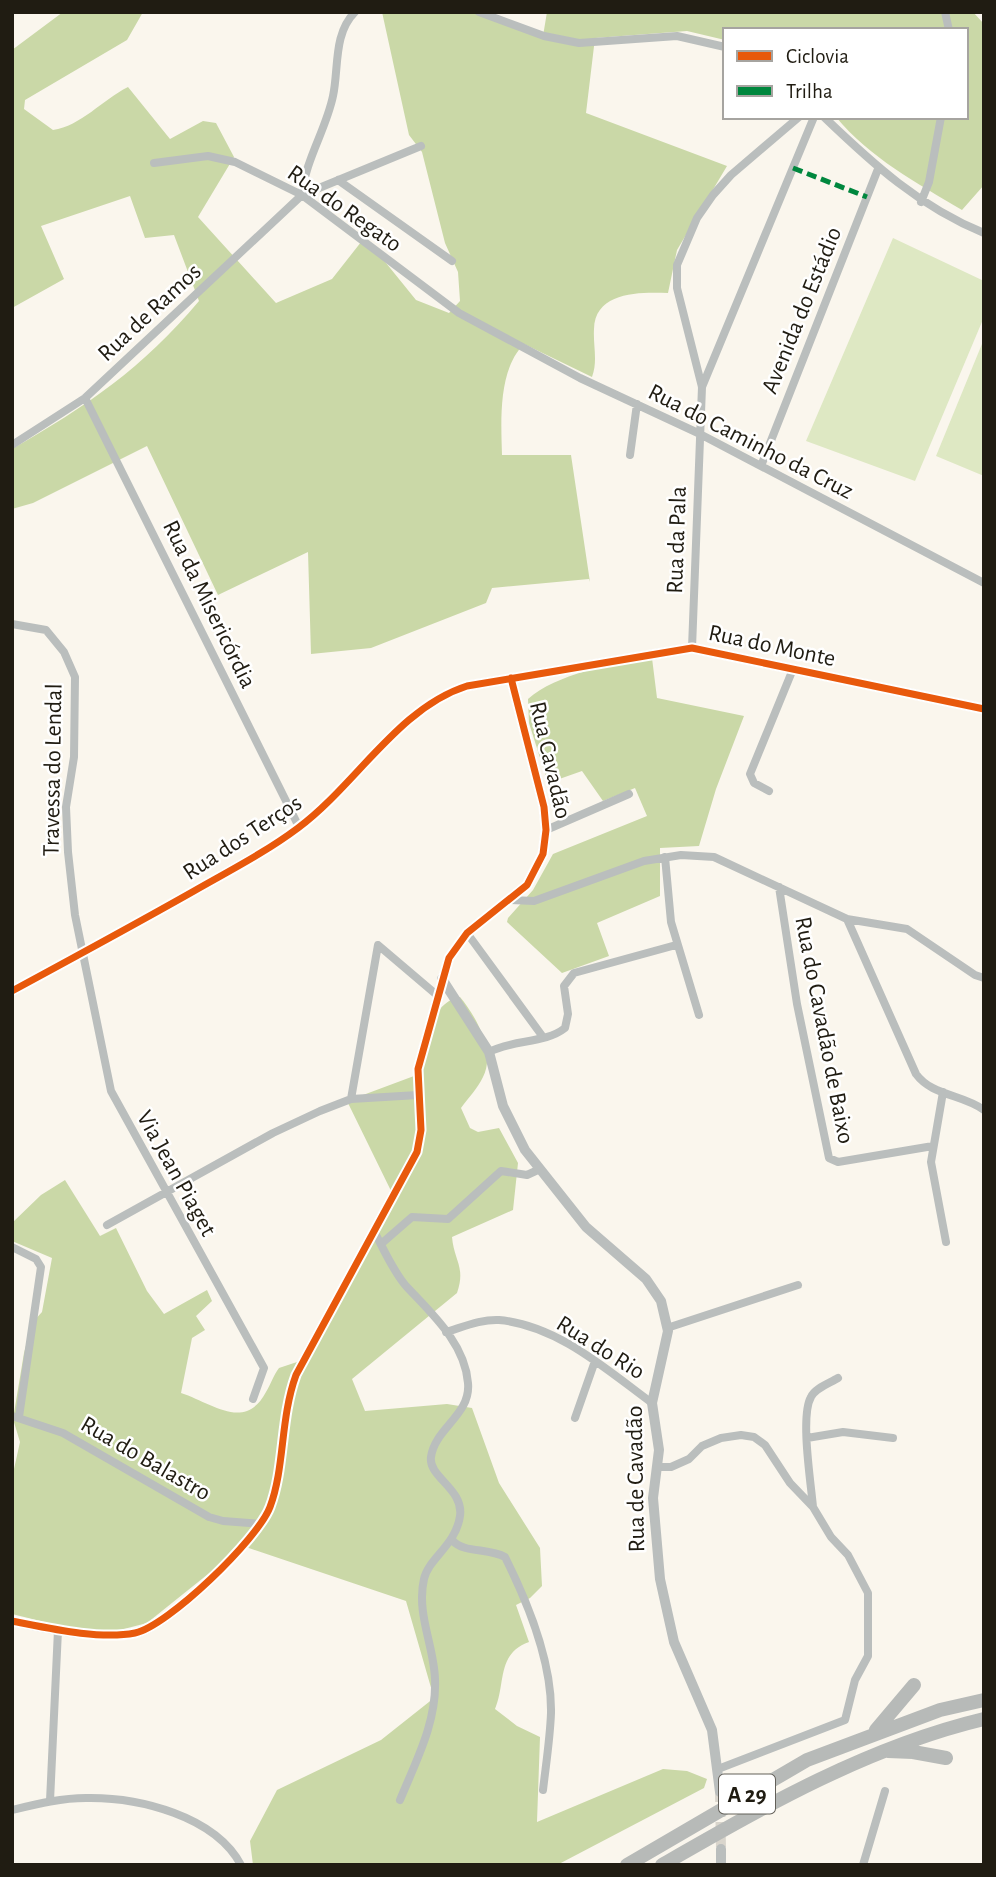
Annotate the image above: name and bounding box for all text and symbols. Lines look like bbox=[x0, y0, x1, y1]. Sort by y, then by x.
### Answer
legend bbox=[723, 28, 968, 119]
text: Ciclovia bbox=[786, 46, 849, 67]
text: Trilha bbox=[786, 81, 833, 102]
street label: Rua do Regato bbox=[283, 161, 406, 257]
street label: Avenida do Estádio bbox=[758, 224, 846, 397]
street label: Rua de Ramos bbox=[94, 259, 206, 366]
street label: Rua do Caminho da Cruz bbox=[644, 380, 857, 504]
street label: Rua da Pala bbox=[663, 486, 691, 594]
street label: Rua da Misericórdia bbox=[158, 517, 260, 692]
street label: Rua do Monte bbox=[706, 621, 837, 671]
street label: Travessa do Lendal bbox=[39, 683, 67, 857]
street label: Rua Cavadão bbox=[525, 699, 575, 821]
street label: Rua dos Terços bbox=[179, 791, 306, 885]
street label: Rua do Cavadão de Baixo bbox=[790, 915, 858, 1146]
street label: Via Jean Piaget bbox=[132, 1107, 221, 1241]
street label: Rua do Rio bbox=[552, 1311, 649, 1384]
street label: Rua de Cavadão bbox=[623, 1405, 649, 1553]
street label: Rua do Balastro bbox=[77, 1412, 214, 1506]
road number: A 29 bbox=[719, 1774, 775, 1814]

